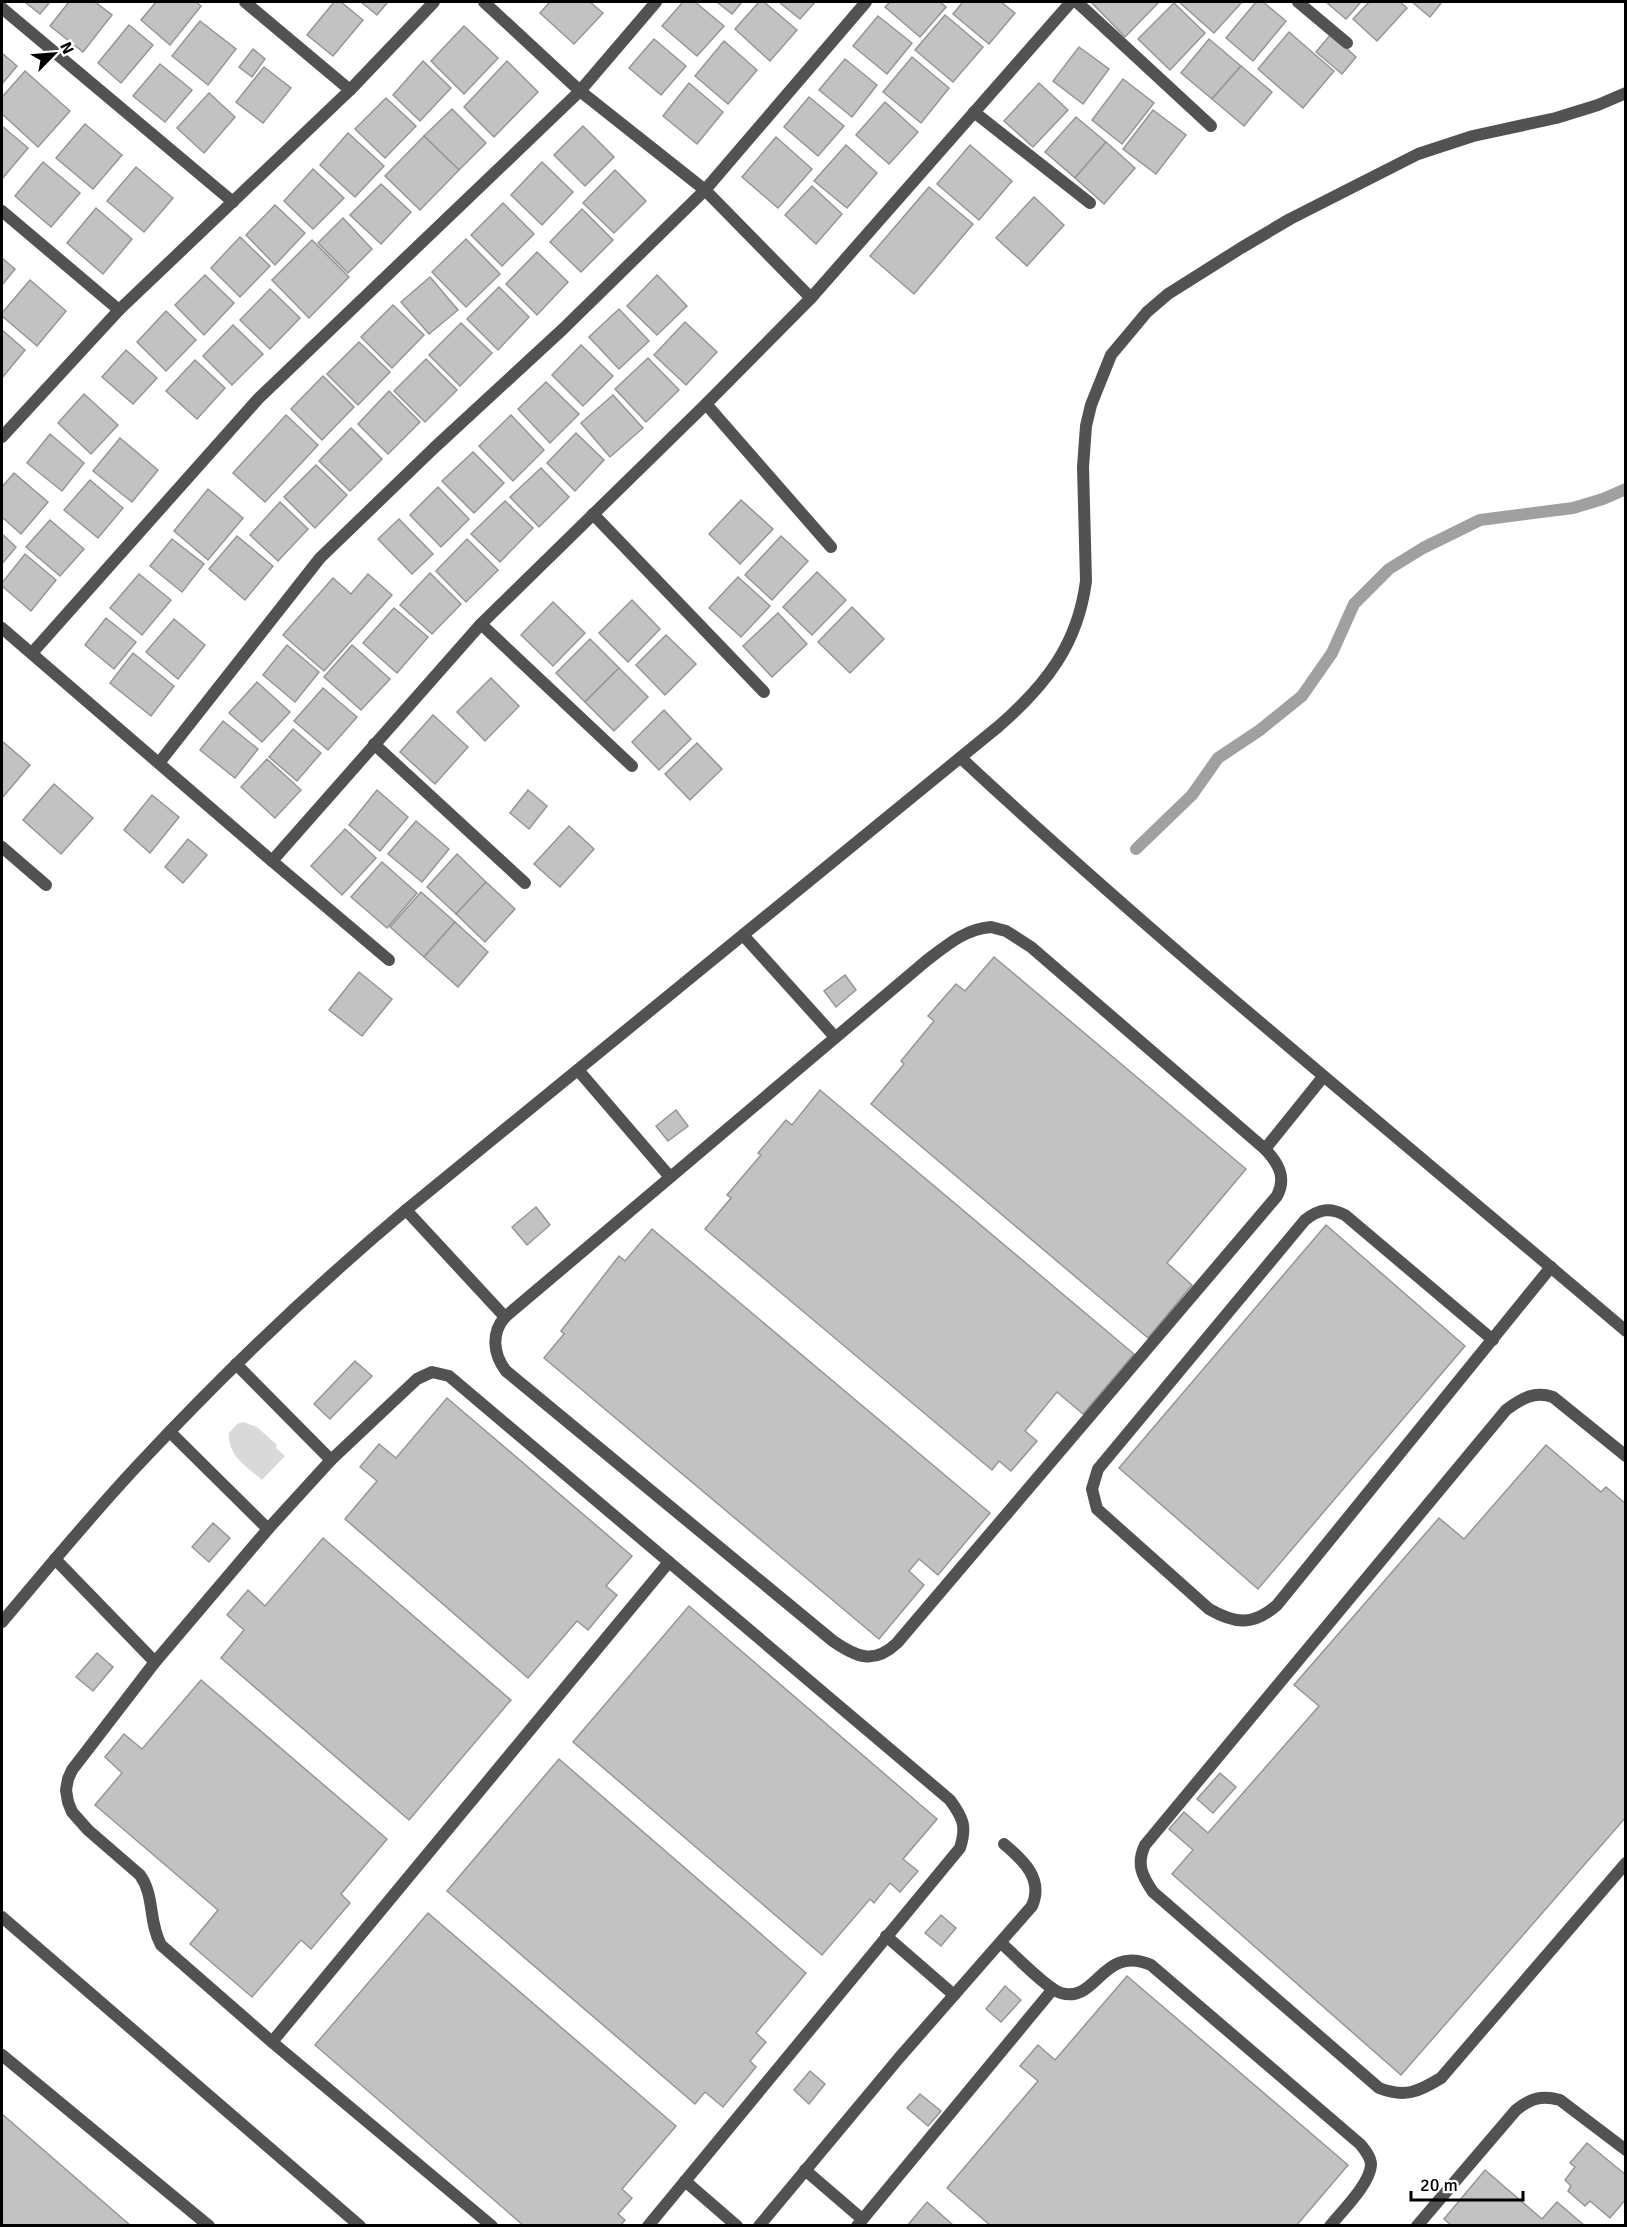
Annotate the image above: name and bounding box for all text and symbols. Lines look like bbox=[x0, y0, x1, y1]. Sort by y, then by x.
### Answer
north arrow bbox=[24, 24, 84, 84]
text: N bbox=[55, 39, 78, 57]
scale bar bbox=[1411, 2164, 1524, 2202]
text: 20 m bbox=[1420, 2174, 1458, 2196]

